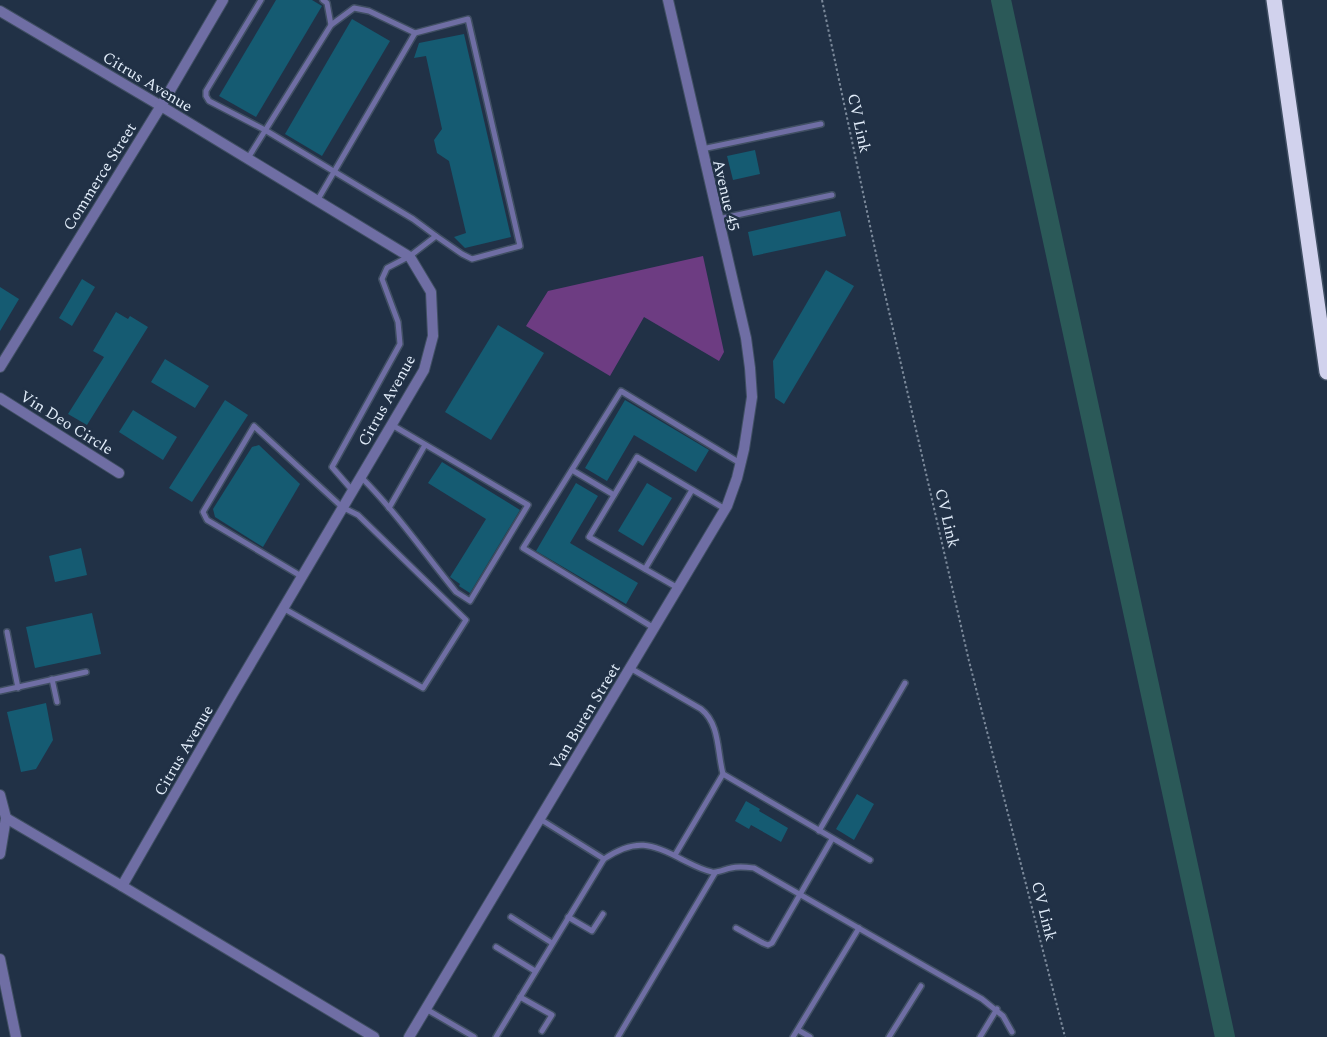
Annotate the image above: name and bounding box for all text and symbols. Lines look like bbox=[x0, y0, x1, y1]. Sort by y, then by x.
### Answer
street label: Citrus Avenue bbox=[98, 45, 197, 118]
street label: CV Link bbox=[841, 91, 877, 155]
street label: Commerce Street bbox=[57, 118, 143, 235]
street label: Avenue 45 bbox=[706, 157, 746, 233]
street label: Citrus Avenue bbox=[352, 350, 422, 451]
street label: Vin Deo Circle bbox=[15, 385, 118, 461]
street label: CV Link bbox=[929, 486, 966, 550]
street label: Van Buren Street bbox=[543, 658, 626, 775]
street label: Citrus Avenue bbox=[148, 701, 220, 800]
street label: CV Link bbox=[1025, 879, 1063, 944]

